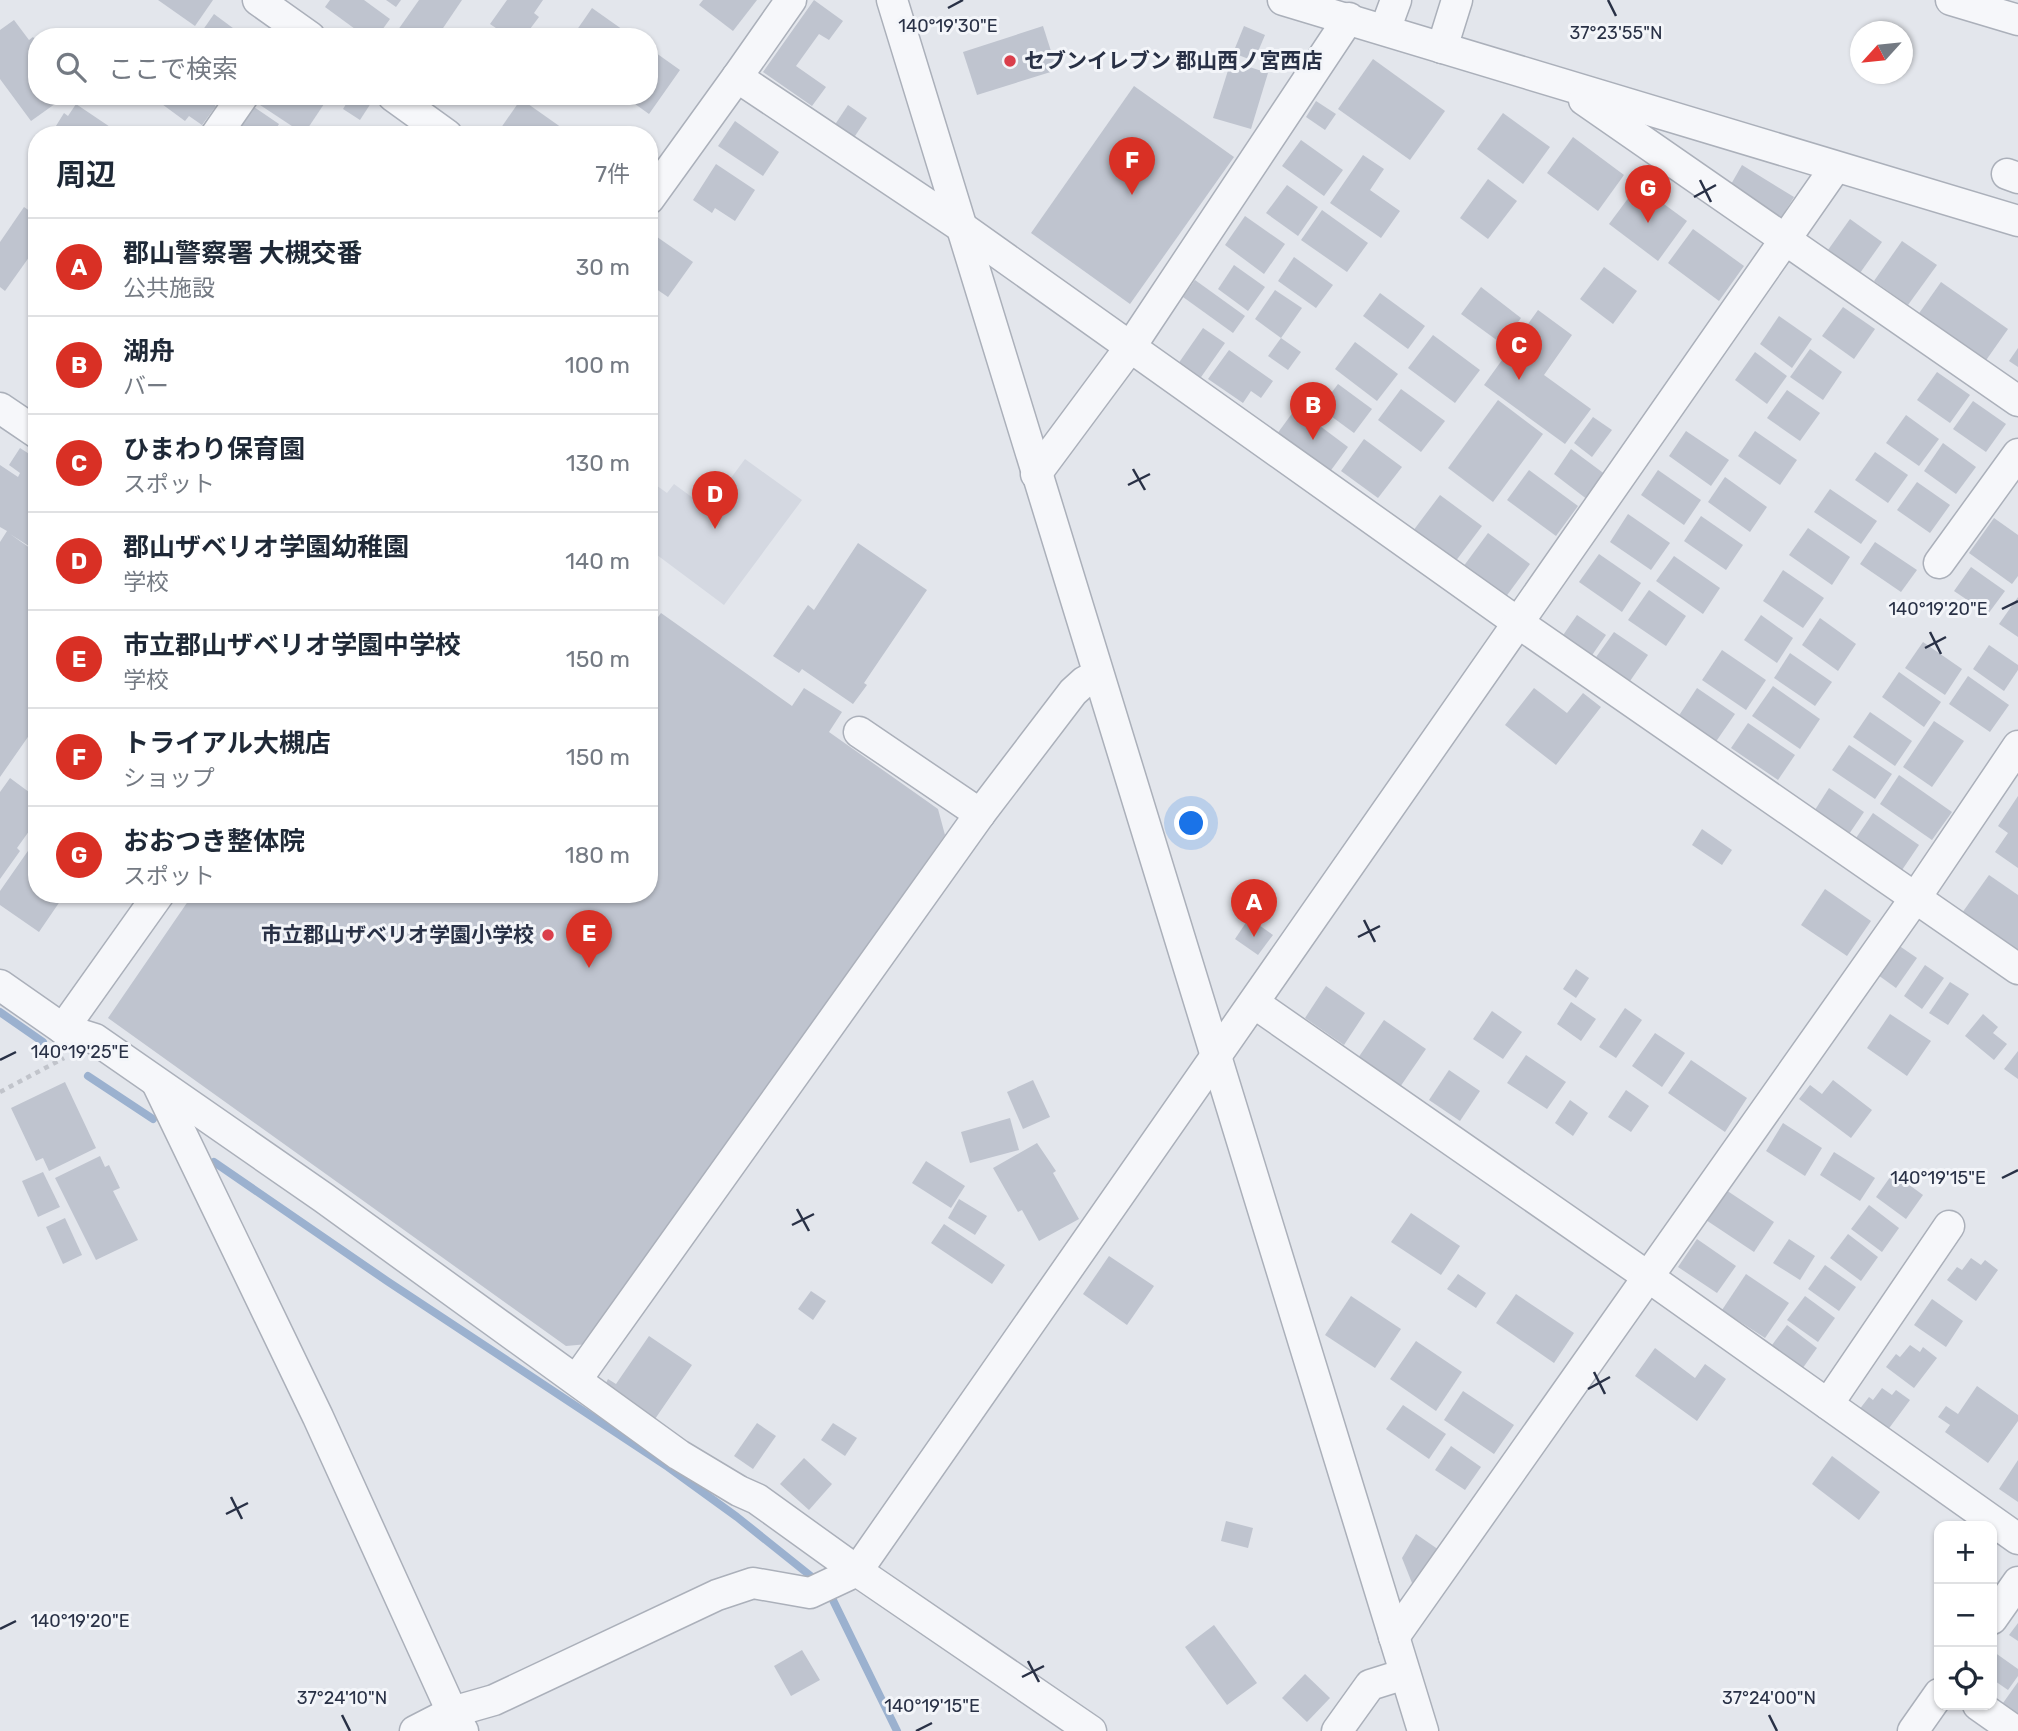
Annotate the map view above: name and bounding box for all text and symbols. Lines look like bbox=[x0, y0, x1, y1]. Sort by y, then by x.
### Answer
text: 140°19'30"E bbox=[898, 15, 998, 37]
north arrow bbox=[1850, 21, 1913, 84]
text: 37°23'55"N bbox=[1570, 22, 1662, 44]
search box bbox=[28, 28, 658, 105]
icon: search bbox=[52, 48, 90, 86]
place label: セブンイレブン 郡山西ノ宮西店 bbox=[1024, 48, 1322, 73]
marker: セブンイレブン 郡山西ノ宮西店 bbox=[1002, 53, 1018, 69]
text: ここで検索 bbox=[108, 54, 238, 85]
pin: F bbox=[1109, 137, 1155, 195]
text: 周辺 bbox=[56, 157, 116, 193]
text: 7件 bbox=[595, 160, 630, 188]
pin: G bbox=[1625, 165, 1671, 223]
text: 郡山警察署 大槻交番 bbox=[123, 238, 363, 269]
text: A bbox=[71, 253, 87, 281]
text: 30 m bbox=[575, 253, 630, 281]
text: 公共施設 bbox=[123, 274, 215, 302]
pin: C bbox=[1496, 322, 1542, 380]
text: 湖舟 bbox=[123, 336, 175, 367]
text: B bbox=[71, 351, 87, 379]
text: 100 m bbox=[565, 351, 630, 379]
text: バー bbox=[123, 372, 169, 400]
pin: B bbox=[1290, 382, 1336, 440]
text: ひまわり保育園 bbox=[123, 434, 305, 465]
text: C bbox=[71, 449, 87, 477]
text: 130 m bbox=[566, 449, 630, 477]
text: スポット bbox=[123, 470, 215, 498]
pin: D bbox=[692, 471, 738, 529]
text: 郡山ザベリオ学園幼稚園 bbox=[123, 532, 409, 563]
text: D bbox=[71, 547, 87, 575]
text: 140 m bbox=[565, 547, 630, 575]
text: 学校 bbox=[123, 568, 169, 596]
text: 140°19'20"E bbox=[1888, 598, 1988, 620]
text: 市立郡山ザベリオ学園中学校 bbox=[123, 630, 461, 661]
text: E bbox=[72, 645, 86, 673]
text: 150 m bbox=[566, 645, 630, 673]
text: 学校 bbox=[123, 666, 169, 694]
text: トライアル大槻店 bbox=[123, 728, 331, 759]
text: F bbox=[72, 743, 86, 771]
text: 150 m bbox=[566, 743, 630, 771]
text: ショップ bbox=[123, 764, 215, 792]
your location bbox=[1174, 806, 1208, 840]
text: おおつき整体院 bbox=[123, 826, 305, 857]
text: G bbox=[71, 841, 87, 869]
text: 180 m bbox=[565, 841, 630, 869]
text: スポット bbox=[123, 862, 215, 890]
pin: A bbox=[1231, 879, 1277, 937]
pin: E bbox=[566, 910, 612, 968]
place label: 市立郡山ザベリオ学園小学校 bbox=[261, 922, 534, 947]
marker: 市立郡山ザベリオ学園小学校 bbox=[540, 927, 556, 943]
text: 140°19'25"E bbox=[31, 1041, 129, 1063]
text: 140°19'15"E bbox=[1890, 1167, 1986, 1189]
map controls bbox=[1934, 1521, 1997, 1710]
button: + bbox=[1934, 1521, 1997, 1584]
button: − bbox=[1934, 1584, 1997, 1647]
text: 140°19'20"E bbox=[30, 1610, 130, 1632]
button: locate bbox=[1934, 1647, 1997, 1710]
text: 37°24'10"N bbox=[297, 1687, 387, 1709]
text: 37°24'00"N bbox=[1722, 1687, 1816, 1709]
text: 140°19'15"E bbox=[884, 1695, 980, 1717]

